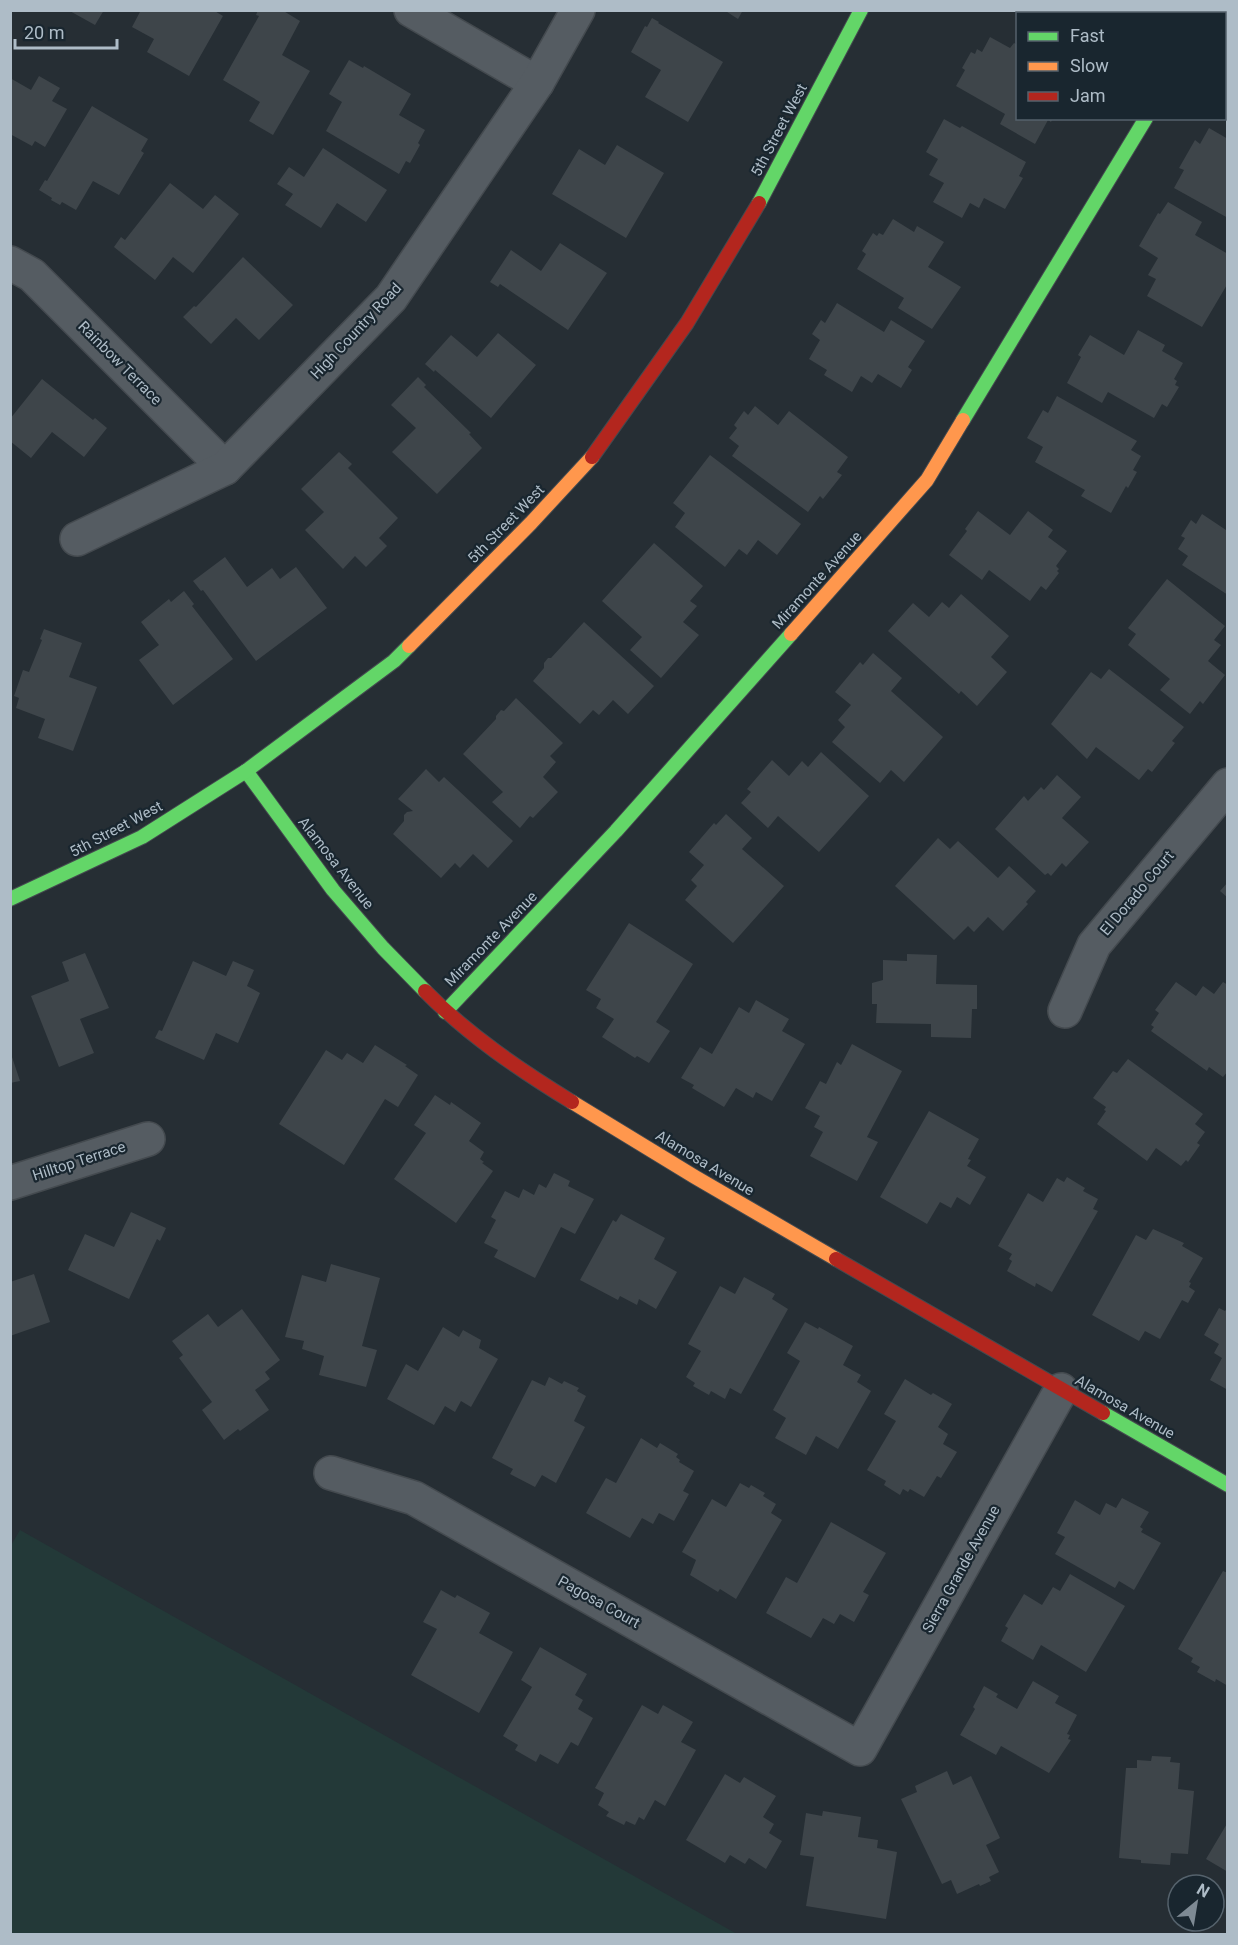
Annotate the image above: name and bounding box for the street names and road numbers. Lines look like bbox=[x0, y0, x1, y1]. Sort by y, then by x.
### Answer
street label: 5th Street West bbox=[747, 81, 811, 179]
street label: High Country Road bbox=[307, 279, 405, 383]
street label: Rainbow Terrace bbox=[74, 317, 166, 409]
street label: 5th Street West bbox=[464, 481, 548, 567]
street label: Miramonte Avenue bbox=[768, 527, 866, 633]
street label: 5th Street West bbox=[67, 797, 165, 861]
street label: Alamosa Avenue bbox=[294, 813, 378, 913]
street label: El Dorado Court bbox=[1096, 847, 1178, 939]
street label: Miramonte Avenue bbox=[441, 888, 541, 990]
street label: Alamosa Avenue bbox=[652, 1126, 758, 1200]
street label: Hilltop Terrace bbox=[30, 1137, 128, 1185]
street label: Alamosa Avenue bbox=[1072, 1371, 1178, 1443]
street label: Sierra Grande Avenue bbox=[918, 1502, 1004, 1636]
street label: Pagosa Court bbox=[555, 1572, 643, 1632]

